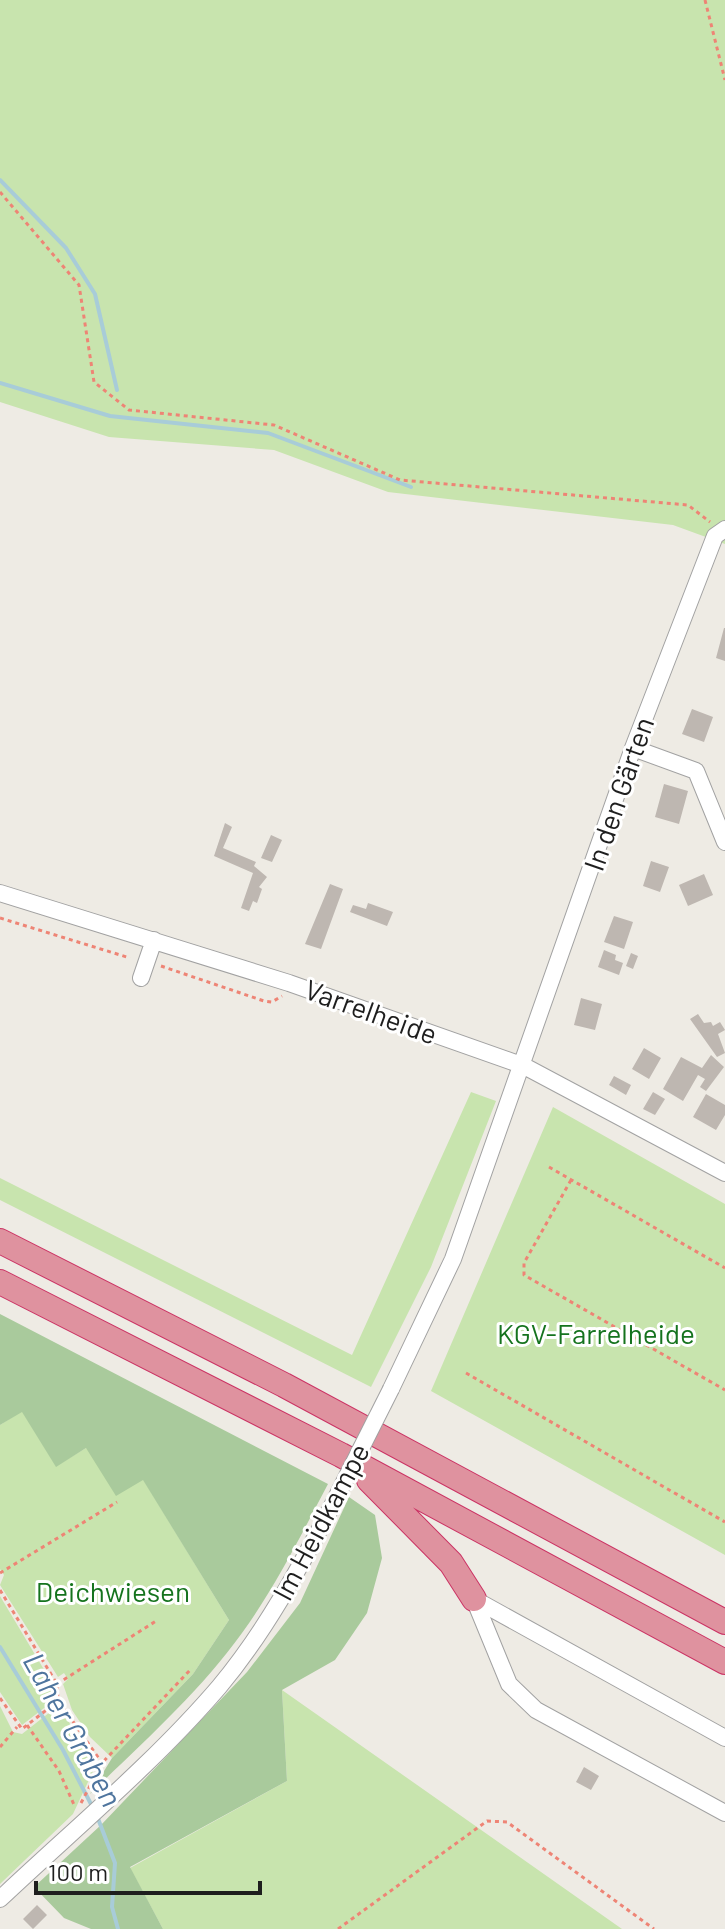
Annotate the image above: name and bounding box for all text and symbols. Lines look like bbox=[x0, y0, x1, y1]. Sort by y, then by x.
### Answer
street label: In den Gärten bbox=[576, 712, 660, 875]
street label: Varrelheide bbox=[301, 971, 442, 1051]
park label: KGV-Farrelheide bbox=[497, 1316, 695, 1350]
street label: Im Heidkampe bbox=[264, 1437, 376, 1606]
park label: Deichwiesen bbox=[36, 1574, 190, 1608]
water label: Laher Graben bbox=[17, 1646, 131, 1812]
scale bar bbox=[36, 1845, 260, 1895]
text: 100 m bbox=[48, 1857, 108, 1886]

